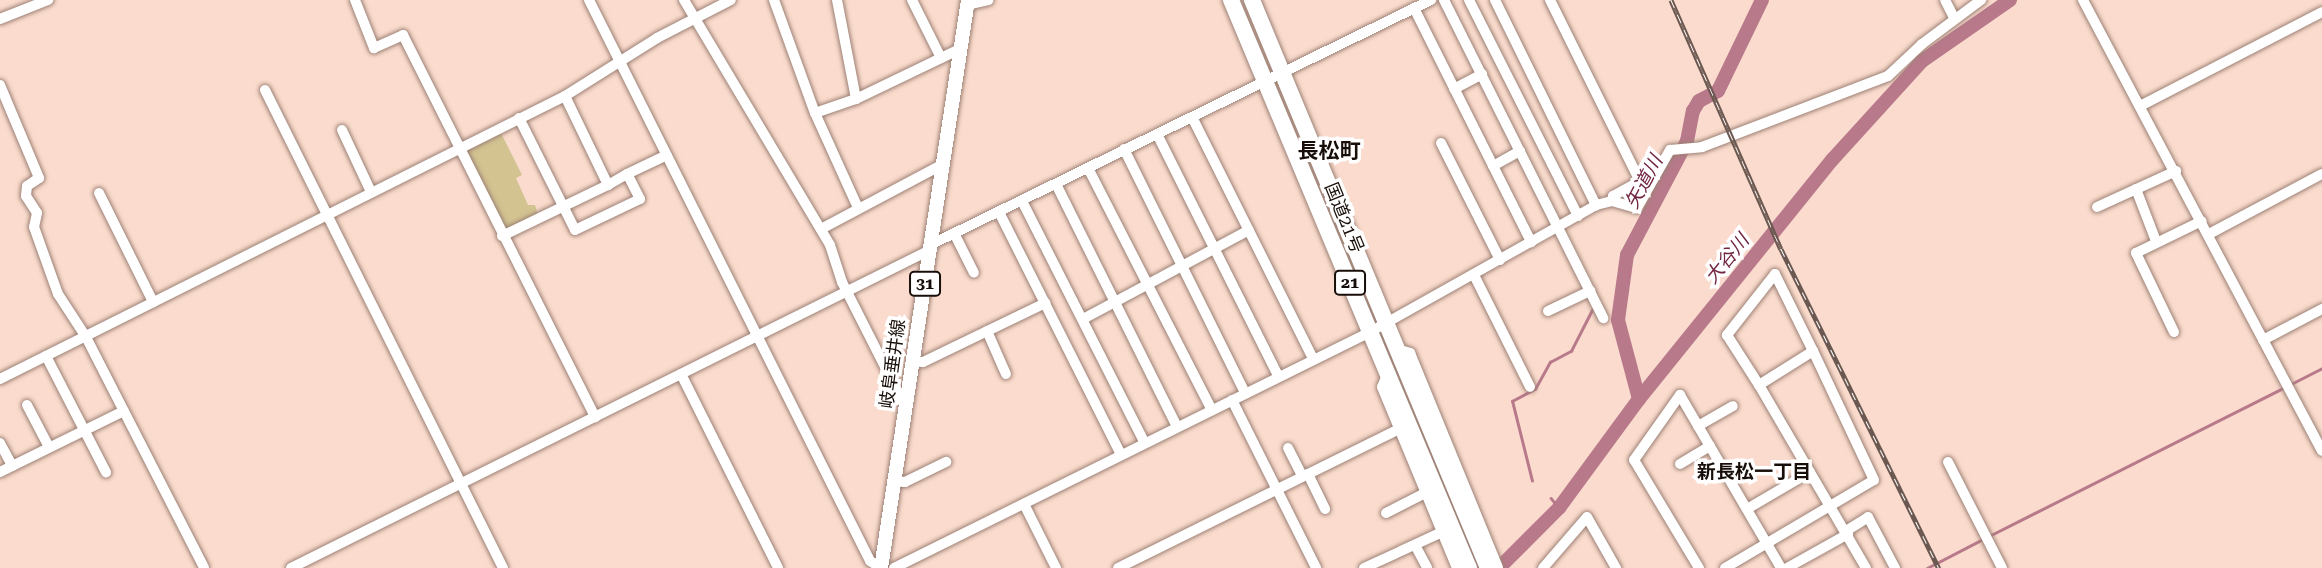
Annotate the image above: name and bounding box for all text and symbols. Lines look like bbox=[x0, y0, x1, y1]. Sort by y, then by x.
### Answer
district label: 長松町 bbox=[1298, 138, 1360, 164]
water label: 矢道川 bbox=[1621, 151, 1667, 213]
street label: 国道21号 bbox=[1320, 180, 1368, 256]
water label: 大谷川 bbox=[1700, 230, 1754, 288]
road number: 21 bbox=[1332, 270, 1368, 296]
road number: 31 bbox=[908, 272, 942, 296]
street label: 岐阜垂井線 bbox=[876, 318, 910, 410]
district label: 新長松一丁目 bbox=[1697, 461, 1811, 483]

